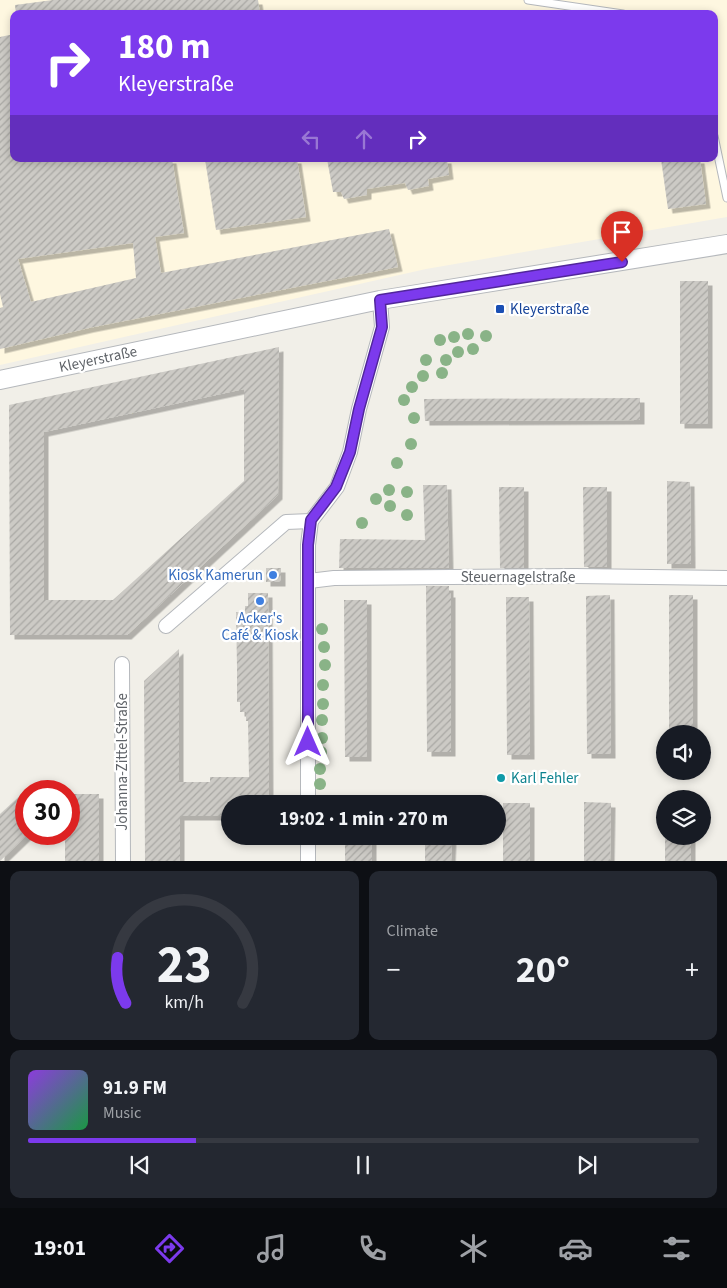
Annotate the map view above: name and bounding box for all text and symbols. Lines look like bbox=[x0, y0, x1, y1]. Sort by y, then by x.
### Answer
text: 180 m bbox=[118, 22, 210, 72]
icon: right bbox=[35, 30, 100, 95]
text: Kleyerstraße bbox=[118, 68, 234, 100]
icon: left bbox=[297, 125, 325, 153]
icon: ahead bbox=[350, 125, 378, 153]
icon: right bbox=[403, 125, 431, 153]
pin bbox=[601, 211, 643, 262]
icon: arrive bbox=[608, 218, 636, 246]
place label: Kleyerstraße bbox=[510, 299, 589, 320]
marker: Kleyerstraße bbox=[494, 303, 506, 315]
street label: Kleyerstraße bbox=[57, 341, 139, 378]
place label: Kiosk Kamerun bbox=[168, 565, 263, 586]
street label: Steuernagelstraße bbox=[461, 567, 575, 588]
marker: Kiosk Kamerun bbox=[267, 569, 279, 581]
marker: Acker's Café & Kiosk bbox=[254, 595, 266, 607]
place label: Acker's Café & Kiosk bbox=[221, 608, 299, 646]
street label: Johanna-Zittel-Straße bbox=[112, 693, 133, 831]
position arrow bbox=[281, 715, 333, 767]
map controls bbox=[656, 725, 711, 845]
button: sound bbox=[656, 725, 711, 780]
place label: Karl Fehler bbox=[511, 768, 579, 789]
marker: Karl Fehler bbox=[495, 772, 507, 784]
speed limit sign: 30 bbox=[15, 780, 80, 845]
button: layers bbox=[656, 790, 711, 845]
text: 19:02 · 1 min · 270 m bbox=[279, 806, 448, 833]
text: Climate bbox=[387, 920, 438, 942]
text: 23 bbox=[157, 929, 212, 1003]
text: 20° bbox=[516, 943, 570, 997]
text: − bbox=[387, 950, 400, 990]
text: + bbox=[685, 950, 699, 990]
text: km/h bbox=[164, 990, 204, 1015]
text: 91.9 FM bbox=[103, 1075, 167, 1102]
text: Music bbox=[103, 1102, 141, 1124]
icon: previous bbox=[126, 1151, 154, 1179]
icon: pause bbox=[349, 1151, 377, 1179]
icon: next bbox=[573, 1151, 601, 1179]
icon: directions bbox=[152, 1231, 187, 1266]
icon: music bbox=[254, 1231, 289, 1266]
icon: phone bbox=[355, 1231, 390, 1266]
icon: climate bbox=[456, 1231, 491, 1266]
icon: car bbox=[558, 1231, 593, 1266]
icon: filters bbox=[659, 1231, 694, 1266]
text: 19:01 bbox=[33, 1232, 86, 1264]

